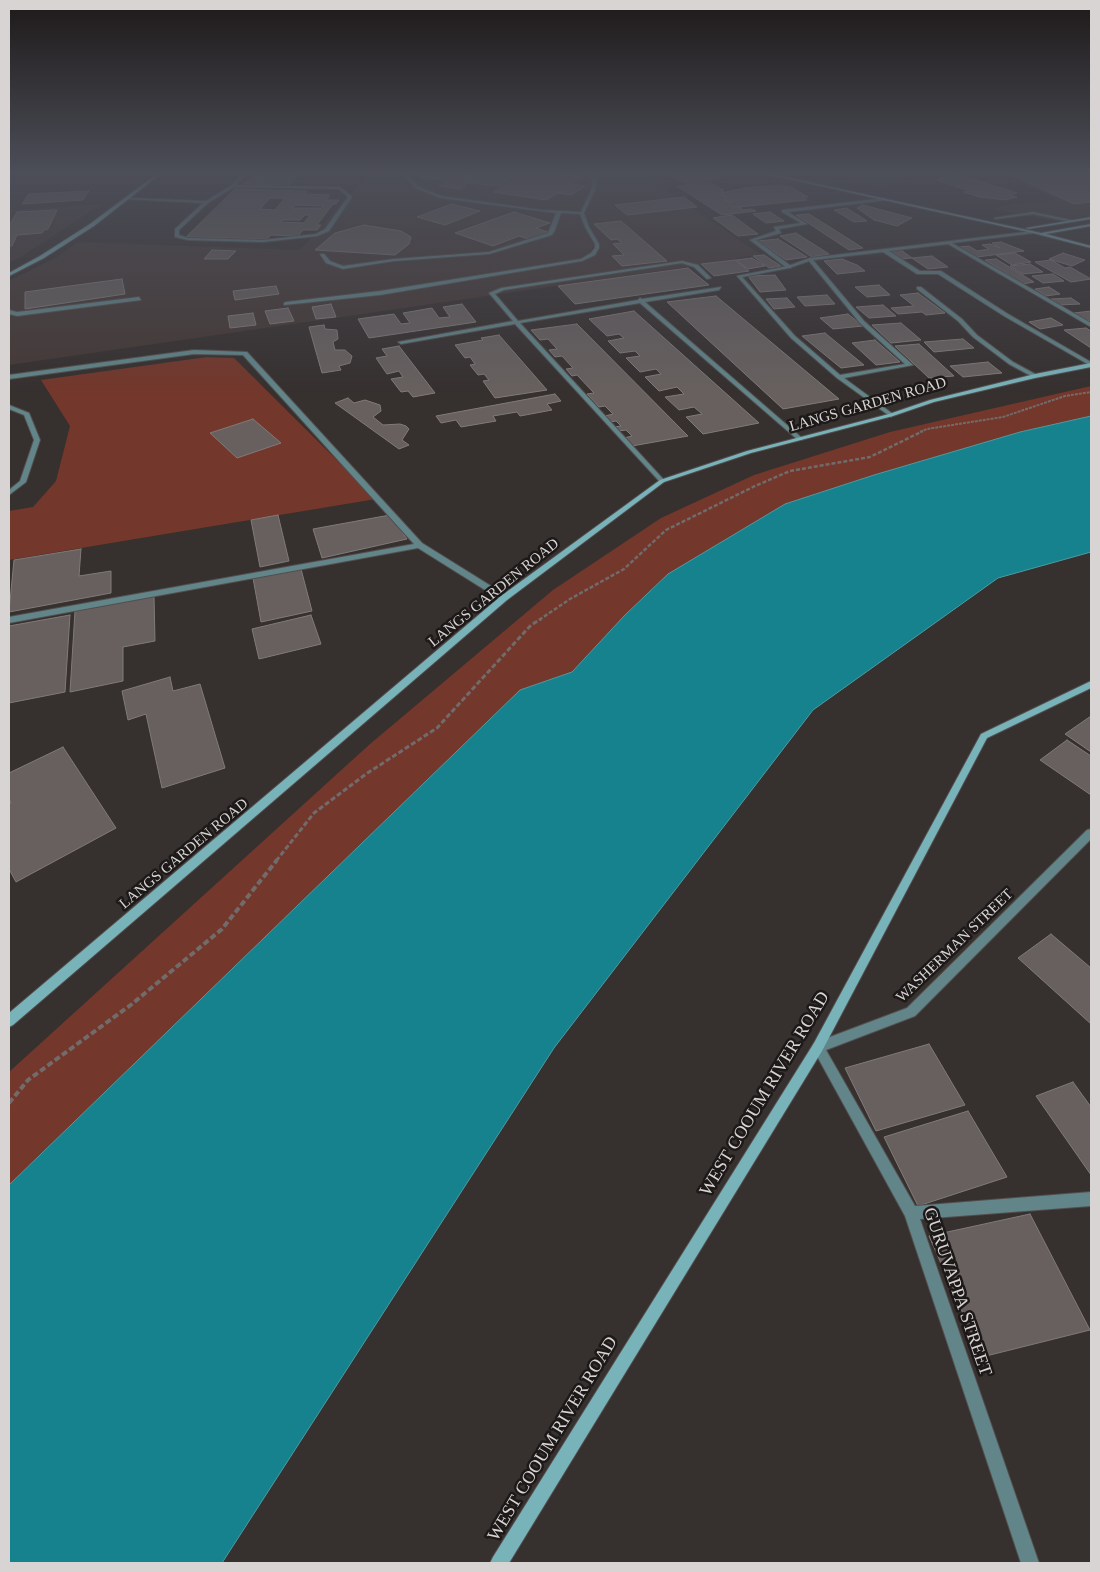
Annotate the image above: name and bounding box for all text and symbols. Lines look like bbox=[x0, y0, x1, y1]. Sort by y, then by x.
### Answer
street label: LANGS GARDEN ROAD bbox=[790, 375, 946, 435]
street label: LANGS GARDEN ROAD bbox=[427, 536, 561, 650]
street label: LANGS GARDEN ROAD bbox=[118, 796, 250, 912]
street label: WASHERMAN STREET bbox=[895, 888, 1015, 1004]
street label: WEST COOUM RIVER ROAD bbox=[697, 991, 833, 1197]
street label: GURUVAPPA STREET bbox=[919, 1208, 995, 1376]
street label: WEST COOUM RIVER ROAD bbox=[485, 1336, 621, 1542]

